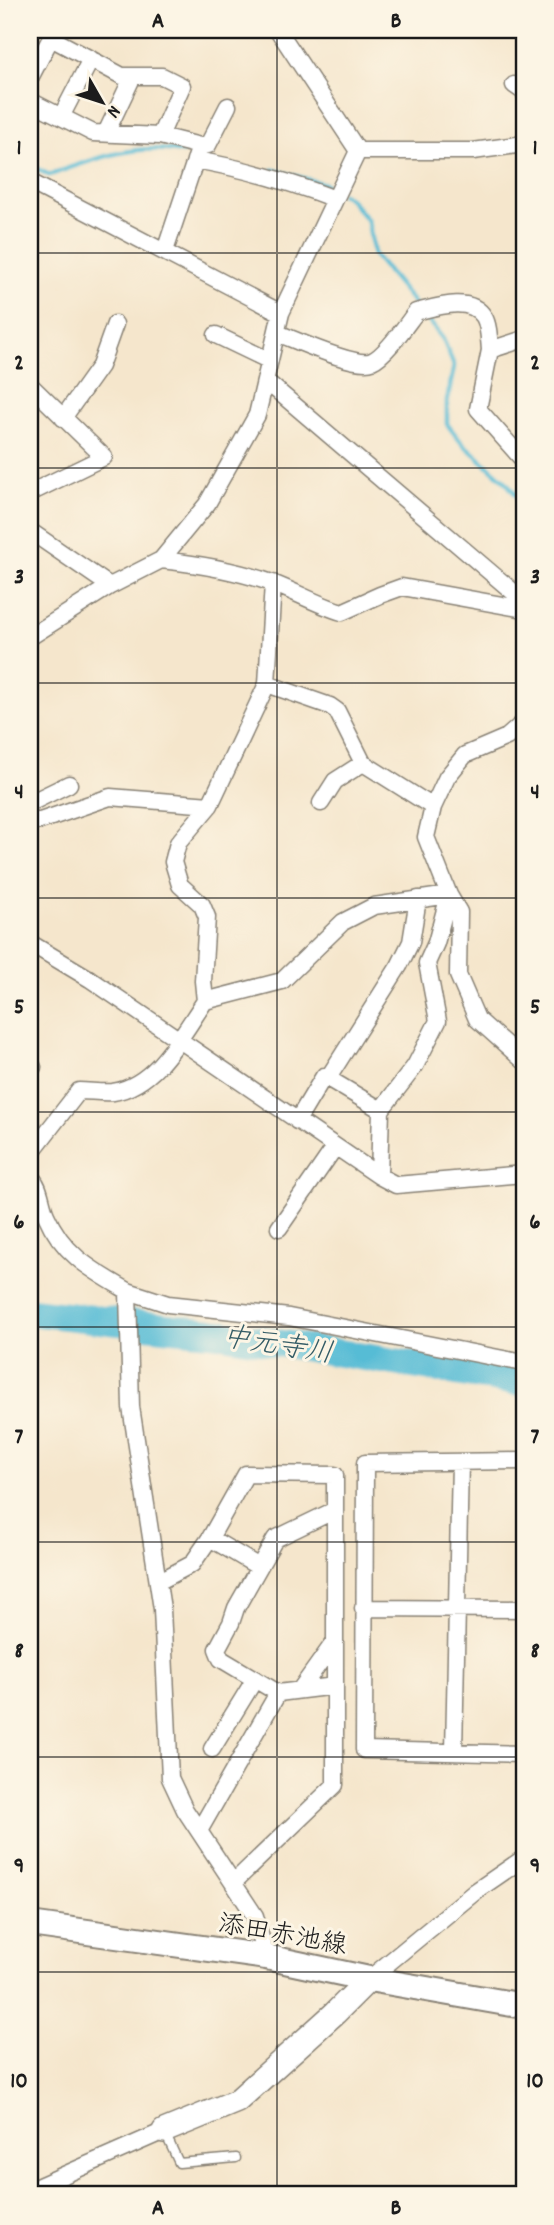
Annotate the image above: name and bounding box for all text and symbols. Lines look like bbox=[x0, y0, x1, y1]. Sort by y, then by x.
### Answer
text: A bbox=[152, 6, 164, 39]
text: B bbox=[391, 6, 402, 39]
north arrow bbox=[66, 66, 136, 136]
text: N bbox=[99, 98, 126, 123]
text: 1 bbox=[16, 133, 22, 166]
text: 1 bbox=[532, 133, 538, 166]
text: 2 bbox=[14, 348, 24, 381]
text: 2 bbox=[530, 348, 540, 381]
text: 3 bbox=[14, 562, 24, 595]
text: 3 bbox=[530, 562, 540, 595]
text: 4 bbox=[14, 777, 24, 810]
text: 4 bbox=[530, 777, 540, 810]
text: 5 bbox=[14, 992, 24, 1025]
text: 5 bbox=[530, 992, 540, 1025]
text: 6 bbox=[13, 1207, 25, 1240]
text: 6 bbox=[529, 1207, 541, 1240]
water label: 中元寺川 bbox=[219, 1319, 336, 1376]
text: 7 bbox=[15, 1422, 24, 1455]
text: 7 bbox=[531, 1422, 540, 1455]
text: 8 bbox=[14, 1636, 24, 1669]
text: 8 bbox=[530, 1636, 540, 1669]
text: 9 bbox=[14, 1851, 24, 1884]
text: 9 bbox=[530, 1851, 540, 1884]
street label: 添田赤池線 bbox=[215, 1907, 350, 1966]
text: 10 bbox=[10, 2066, 28, 2099]
text: 10 bbox=[526, 2066, 544, 2099]
text: A bbox=[152, 2193, 164, 2225]
text: B bbox=[391, 2193, 402, 2225]

